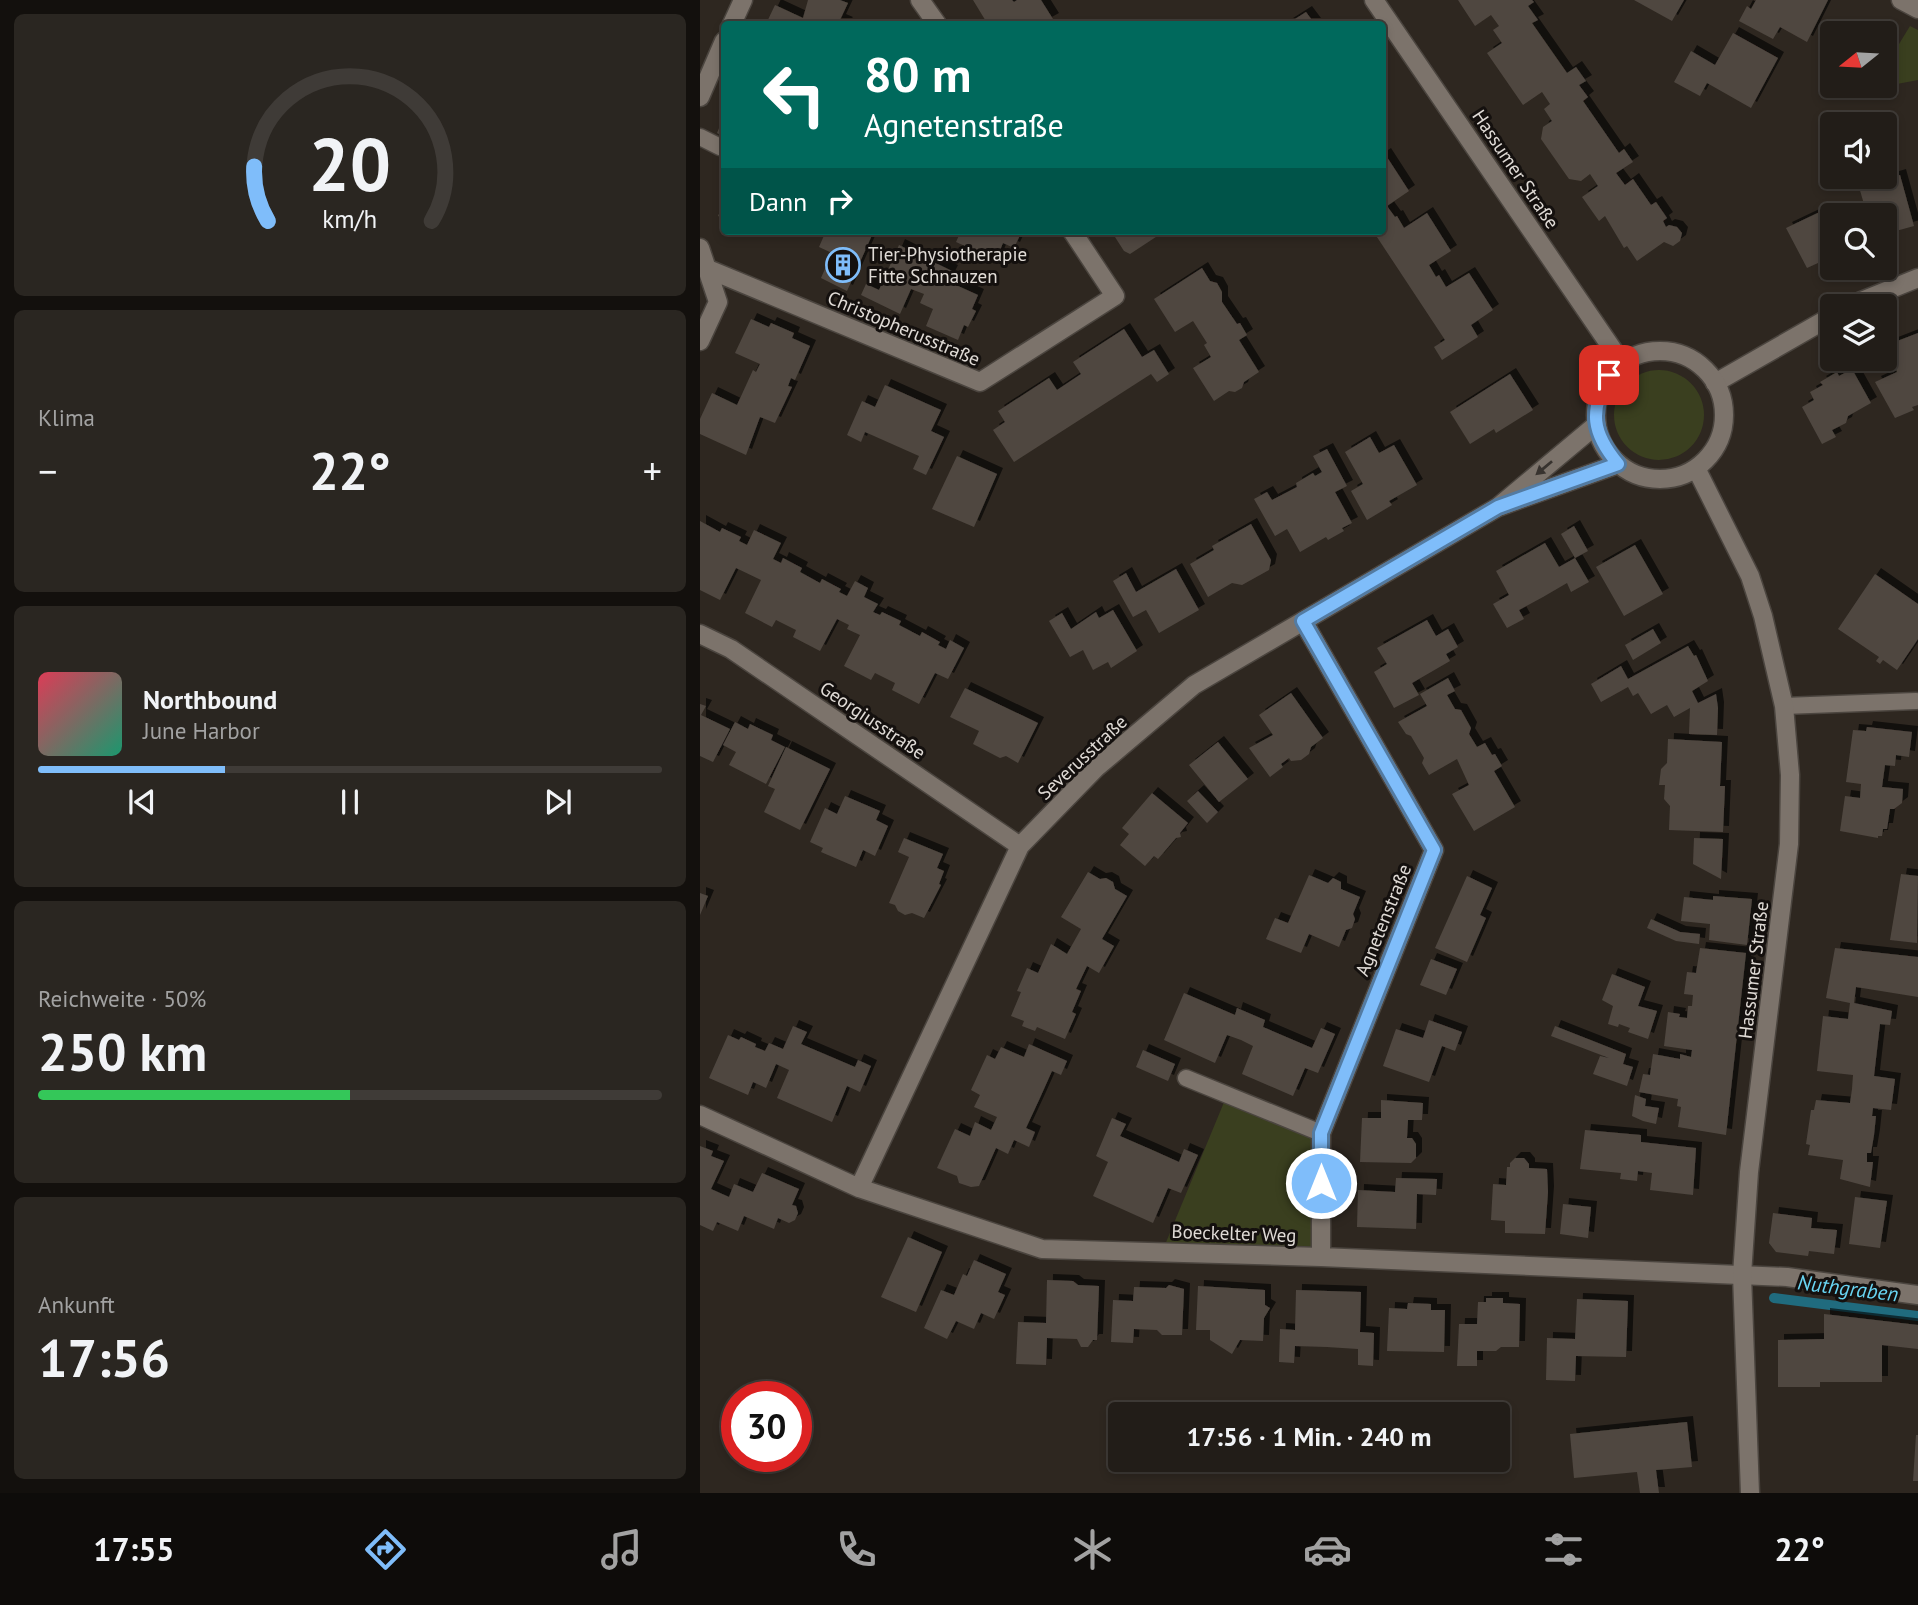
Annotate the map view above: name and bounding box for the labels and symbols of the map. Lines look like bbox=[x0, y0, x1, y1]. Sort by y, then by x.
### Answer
north arrow bbox=[1820, 21, 1897, 98]
street label: Hassumer Straße bbox=[1467, 105, 1565, 233]
place label: Tier-Physiotherapie Fitte Schnauzen bbox=[868, 242, 1027, 288]
building icon: Tier-Physiotherapie Fitte Schnauzen bbox=[824, 246, 862, 284]
street label: Christopherusstraße bbox=[824, 285, 984, 371]
pin bbox=[1579, 345, 1639, 405]
one-way arrow bbox=[1535, 461, 1553, 476]
street label: Georgiusstraße bbox=[816, 676, 930, 764]
street label: Severusstraße bbox=[1032, 709, 1132, 805]
street label: Agnetenstraße bbox=[1350, 861, 1416, 979]
street label: Hassumer Straße bbox=[1733, 900, 1773, 1040]
position arrow bbox=[1284, 1146, 1358, 1220]
street label: Boeckelter Weg bbox=[1171, 1219, 1297, 1247]
water label: Nuthgraben bbox=[1796, 1268, 1900, 1308]
speed limit sign: 30 bbox=[721, 1381, 812, 1472]

